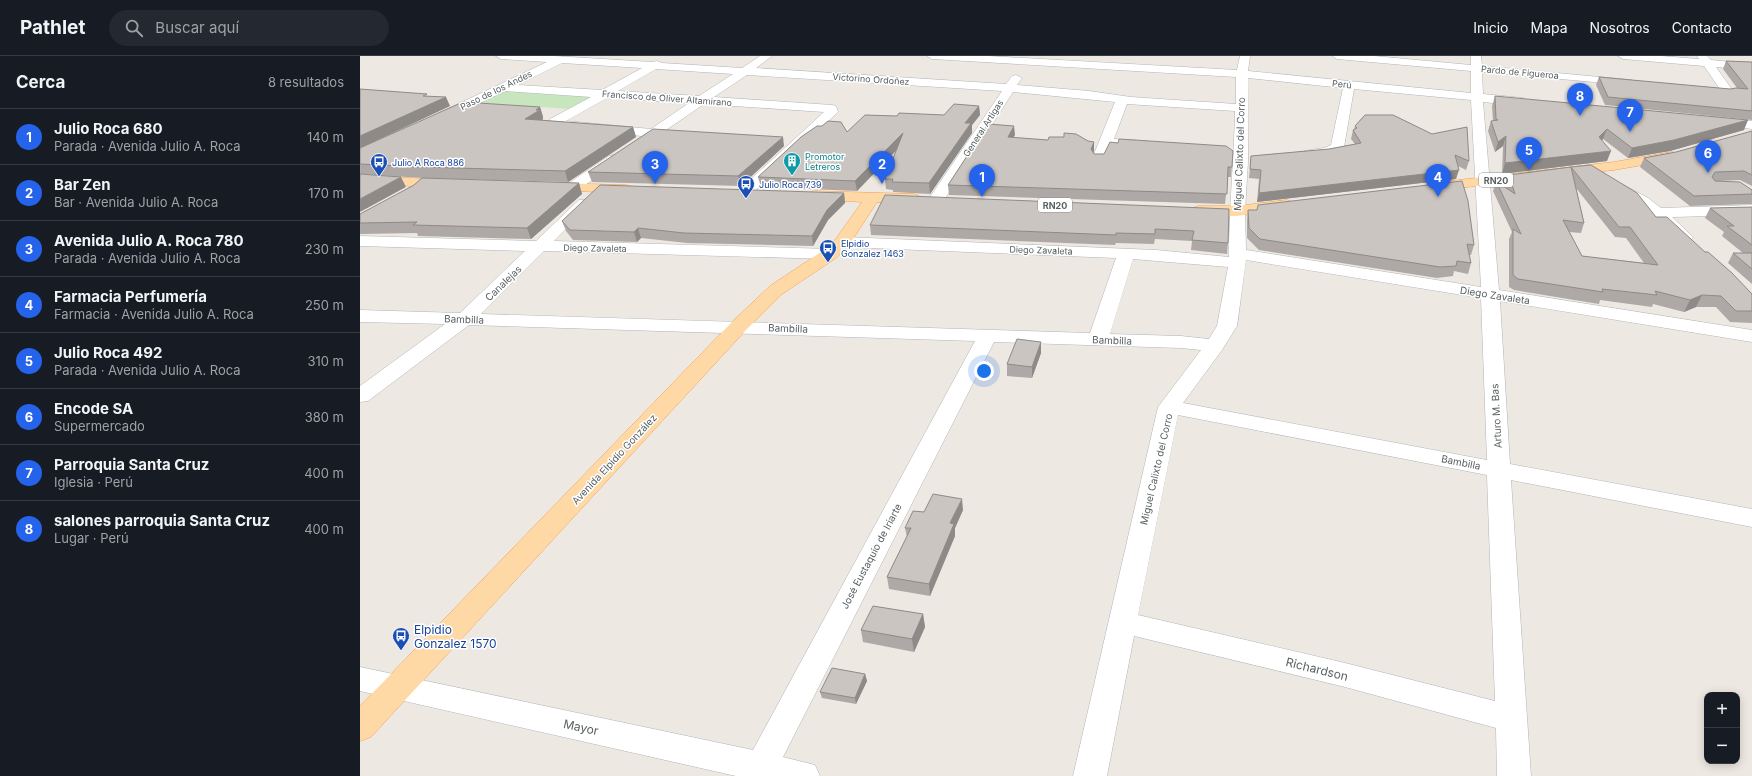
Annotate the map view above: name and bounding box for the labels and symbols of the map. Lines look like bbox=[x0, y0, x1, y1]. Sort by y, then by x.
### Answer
street label: Pardo de Figueroa bbox=[1481, 63, 1559, 81]
street label: Paso de los Andes bbox=[458, 68, 534, 112]
street label: Victorino Ordoñez bbox=[832, 71, 910, 87]
street label: Perú bbox=[1332, 78, 1352, 90]
pin: 8 bbox=[1567, 83, 1593, 116]
street label: Francisco de Oliver Altamirano bbox=[602, 88, 732, 108]
street label: General Artigas bbox=[960, 97, 1006, 159]
street label: Miguel Calixto del Corro bbox=[1231, 97, 1247, 211]
pin: 7 bbox=[1617, 99, 1643, 132]
pin: 5 bbox=[1516, 137, 1542, 170]
pin: 6 bbox=[1695, 140, 1721, 173]
pin: 3 bbox=[642, 151, 668, 184]
building icon: Promotor Letreros bbox=[782, 151, 802, 176]
place label: Promotor Letreros bbox=[805, 151, 845, 172]
pin: 2 bbox=[869, 151, 895, 184]
bus stop icon: Julio A Roca 886 bbox=[369, 152, 389, 177]
place label: Julio A Roca 886 bbox=[392, 157, 464, 168]
pin: 1 bbox=[969, 164, 995, 197]
pin: 4 bbox=[1425, 164, 1451, 197]
road number: RN20 bbox=[1479, 173, 1513, 187]
bus stop icon: Julio Roca 739 bbox=[736, 174, 756, 199]
place label: Julio Roca 739 bbox=[759, 179, 822, 190]
road number: RN20 bbox=[1038, 198, 1072, 212]
bus stop icon: Elpidio Gonzalez 1463 bbox=[818, 238, 838, 263]
place label: Elpidio Gonzalez 1463 bbox=[841, 238, 904, 259]
street label: Diego Zavaleta bbox=[563, 242, 627, 254]
street label: Diego Zavaleta bbox=[1009, 243, 1073, 257]
street label: Canalejas bbox=[482, 263, 524, 303]
street label: Diego Zavaleta bbox=[1459, 284, 1531, 306]
street label: Bambilla bbox=[444, 312, 484, 326]
street label: Bambilla bbox=[768, 321, 808, 335]
street label: Bambilla bbox=[1092, 333, 1132, 347]
your location bbox=[974, 361, 994, 381]
street label: Arturo M. Bas bbox=[1488, 383, 1504, 449]
street label: Avenida Elpidio González bbox=[569, 411, 659, 507]
street label: Miguel Calixto del Corro bbox=[1137, 412, 1175, 526]
street label: Bambilla bbox=[1440, 452, 1482, 472]
street label: José Eustaquio de Iriarte bbox=[838, 501, 904, 611]
place label: Elpidio Gonzalez 1570 bbox=[414, 622, 497, 651]
bus stop icon: Elpidio Gonzalez 1570 bbox=[391, 626, 411, 651]
street label: Richardson bbox=[1284, 654, 1350, 684]
street label: Mayor bbox=[562, 716, 600, 738]

